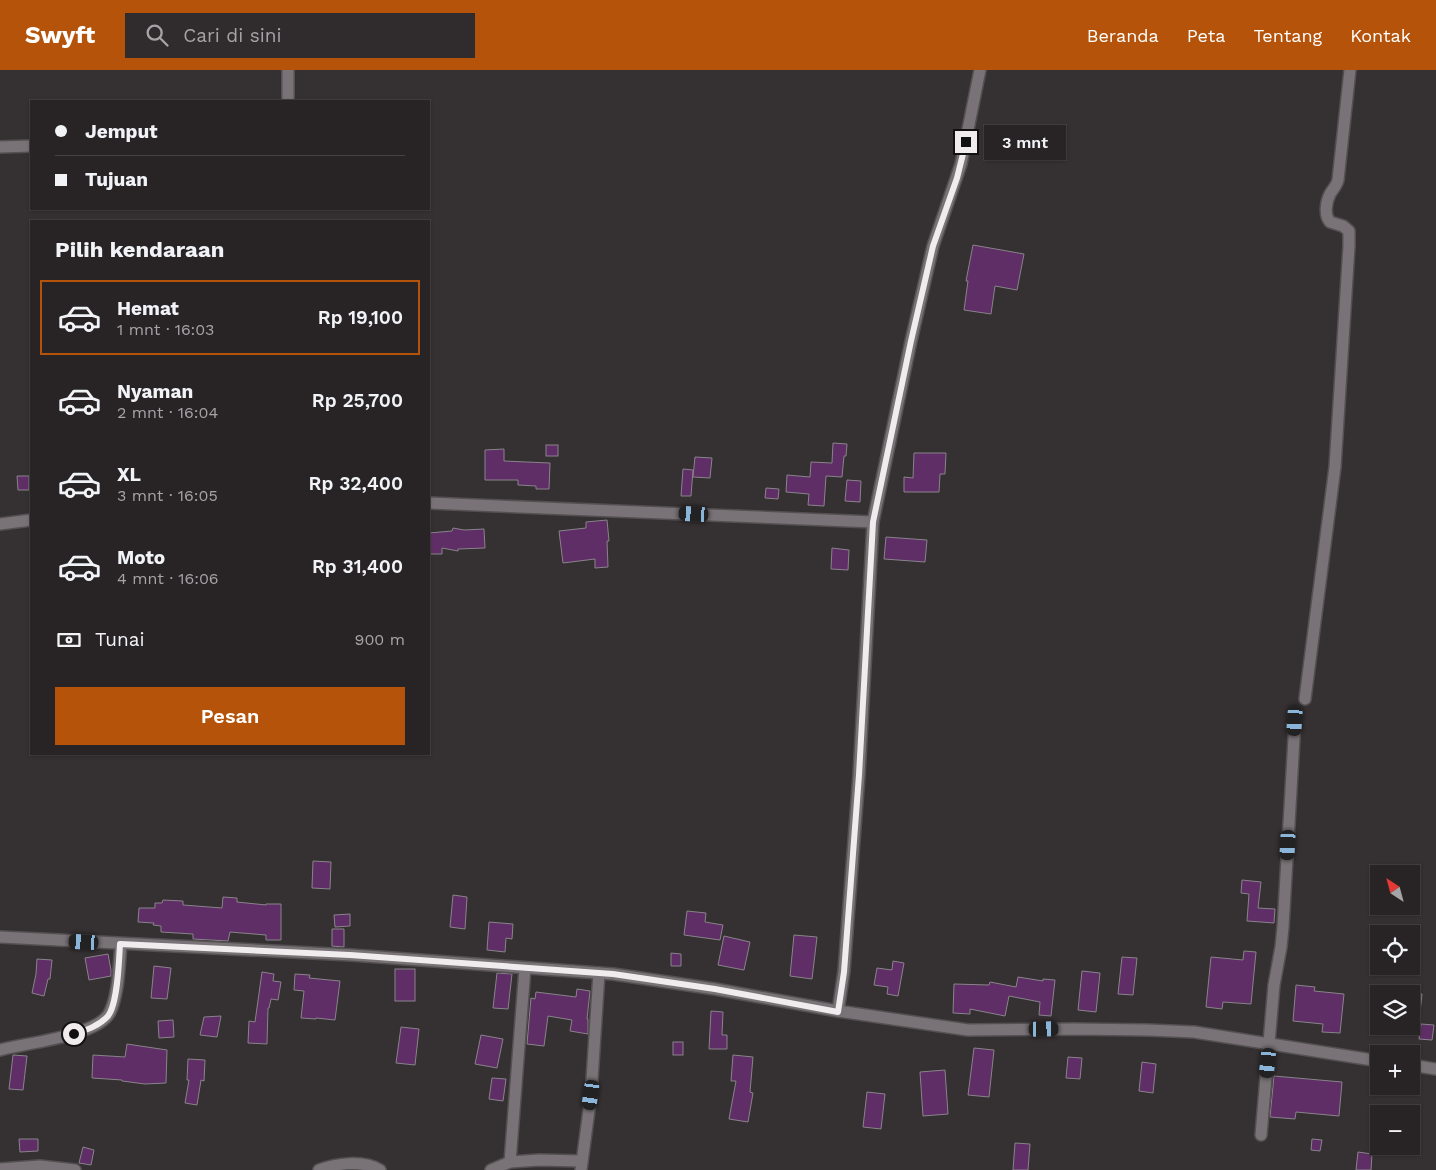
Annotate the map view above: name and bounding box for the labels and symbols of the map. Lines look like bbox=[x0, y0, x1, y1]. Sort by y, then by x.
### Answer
callout: 3 mnt bbox=[984, 124, 1066, 160]
route end bbox=[955, 131, 977, 153]
car bbox=[678, 506, 709, 522]
car bbox=[1286, 706, 1303, 736]
car bbox=[1279, 830, 1296, 860]
north arrow bbox=[1370, 865, 1420, 915]
car bbox=[68, 934, 99, 950]
car bbox=[1028, 1021, 1059, 1037]
route start bbox=[63, 1023, 85, 1045]
car bbox=[1258, 1047, 1277, 1079]
car bbox=[581, 1079, 600, 1111]

